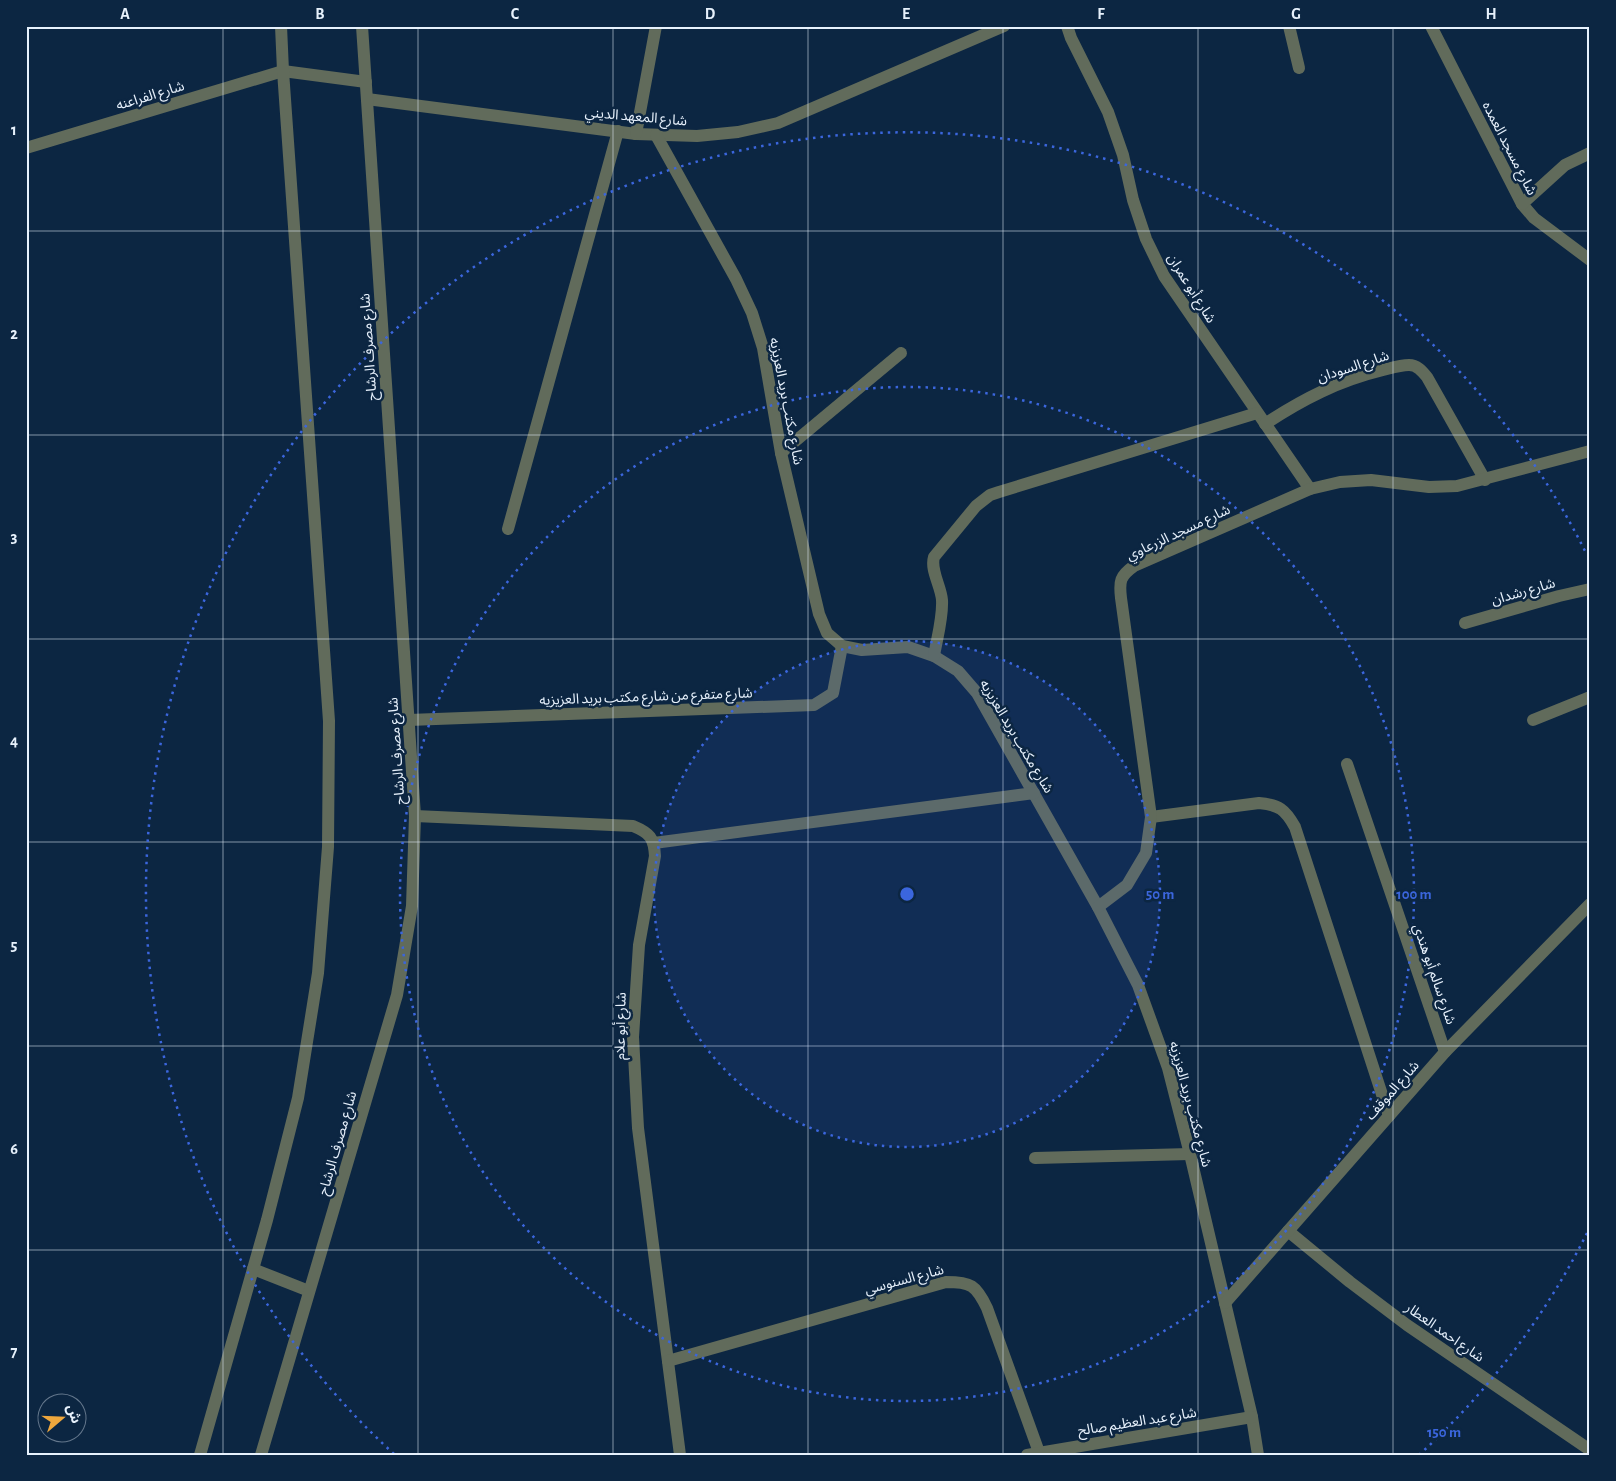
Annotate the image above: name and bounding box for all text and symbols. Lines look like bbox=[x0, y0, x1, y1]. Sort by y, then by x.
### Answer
text: A bbox=[120, 6, 130, 22]
text: B bbox=[315, 6, 325, 22]
text: C bbox=[511, 6, 520, 22]
text: D bbox=[705, 6, 716, 22]
text: E bbox=[902, 6, 910, 22]
text: F bbox=[1097, 6, 1105, 22]
text: G bbox=[1291, 6, 1301, 22]
text: H bbox=[1485, 6, 1497, 22]
street label: شارع الفراعنه bbox=[114, 79, 187, 116]
street label: شارع مسجد العمده bbox=[1477, 99, 1539, 199]
street label: شارع المعهد الديني bbox=[584, 106, 688, 132]
text: 1 bbox=[11, 122, 17, 138]
street label: شارع أبو عمران bbox=[1162, 250, 1220, 327]
street label: شارع مصرف الرشاح bbox=[358, 293, 383, 401]
text: 2 bbox=[10, 326, 18, 342]
street label: شارع مكتب بريد العزيزيه bbox=[764, 336, 805, 467]
street label: شارع السودان bbox=[1316, 349, 1392, 388]
street label: شارع مسجد الزرعاوي bbox=[1124, 503, 1234, 566]
text: 3 bbox=[11, 529, 18, 545]
street label: شارع رشدان bbox=[1490, 576, 1558, 611]
street label: شارع مكتب بريد العزيزيه bbox=[974, 677, 1055, 797]
street label: شارع متفرع من شارع مكتب بريد العزيزيه bbox=[539, 686, 753, 711]
street label: شارع مصرف الرشاح bbox=[386, 697, 411, 805]
text: 4 bbox=[10, 733, 18, 749]
centre of rings bbox=[898, 885, 916, 903]
text: 50 m bbox=[1146, 887, 1174, 902]
text: 100 m bbox=[1396, 887, 1432, 902]
street label: شارع سالم أبو هندي bbox=[1407, 921, 1460, 1027]
text: 5 bbox=[11, 937, 18, 953]
street label: شارع أبو علام bbox=[611, 992, 632, 1060]
street label: شارع مكتب بريد العزيزيه bbox=[1164, 1040, 1214, 1169]
street label: شارع الموقف bbox=[1364, 1059, 1424, 1125]
street label: شارع مصرف الرشاح bbox=[316, 1090, 362, 1198]
text: 6 bbox=[10, 1141, 18, 1157]
street label: شارع السنوسي bbox=[863, 1263, 946, 1300]
street label: شارع احمد العطار bbox=[1400, 1300, 1486, 1368]
text: 7 bbox=[11, 1344, 18, 1360]
north arrow bbox=[38, 1394, 88, 1444]
text: ش bbox=[64, 1403, 83, 1425]
street label: شارع عبد العظيم صالح bbox=[1077, 1406, 1198, 1441]
text: 150 m bbox=[1427, 1425, 1461, 1440]

